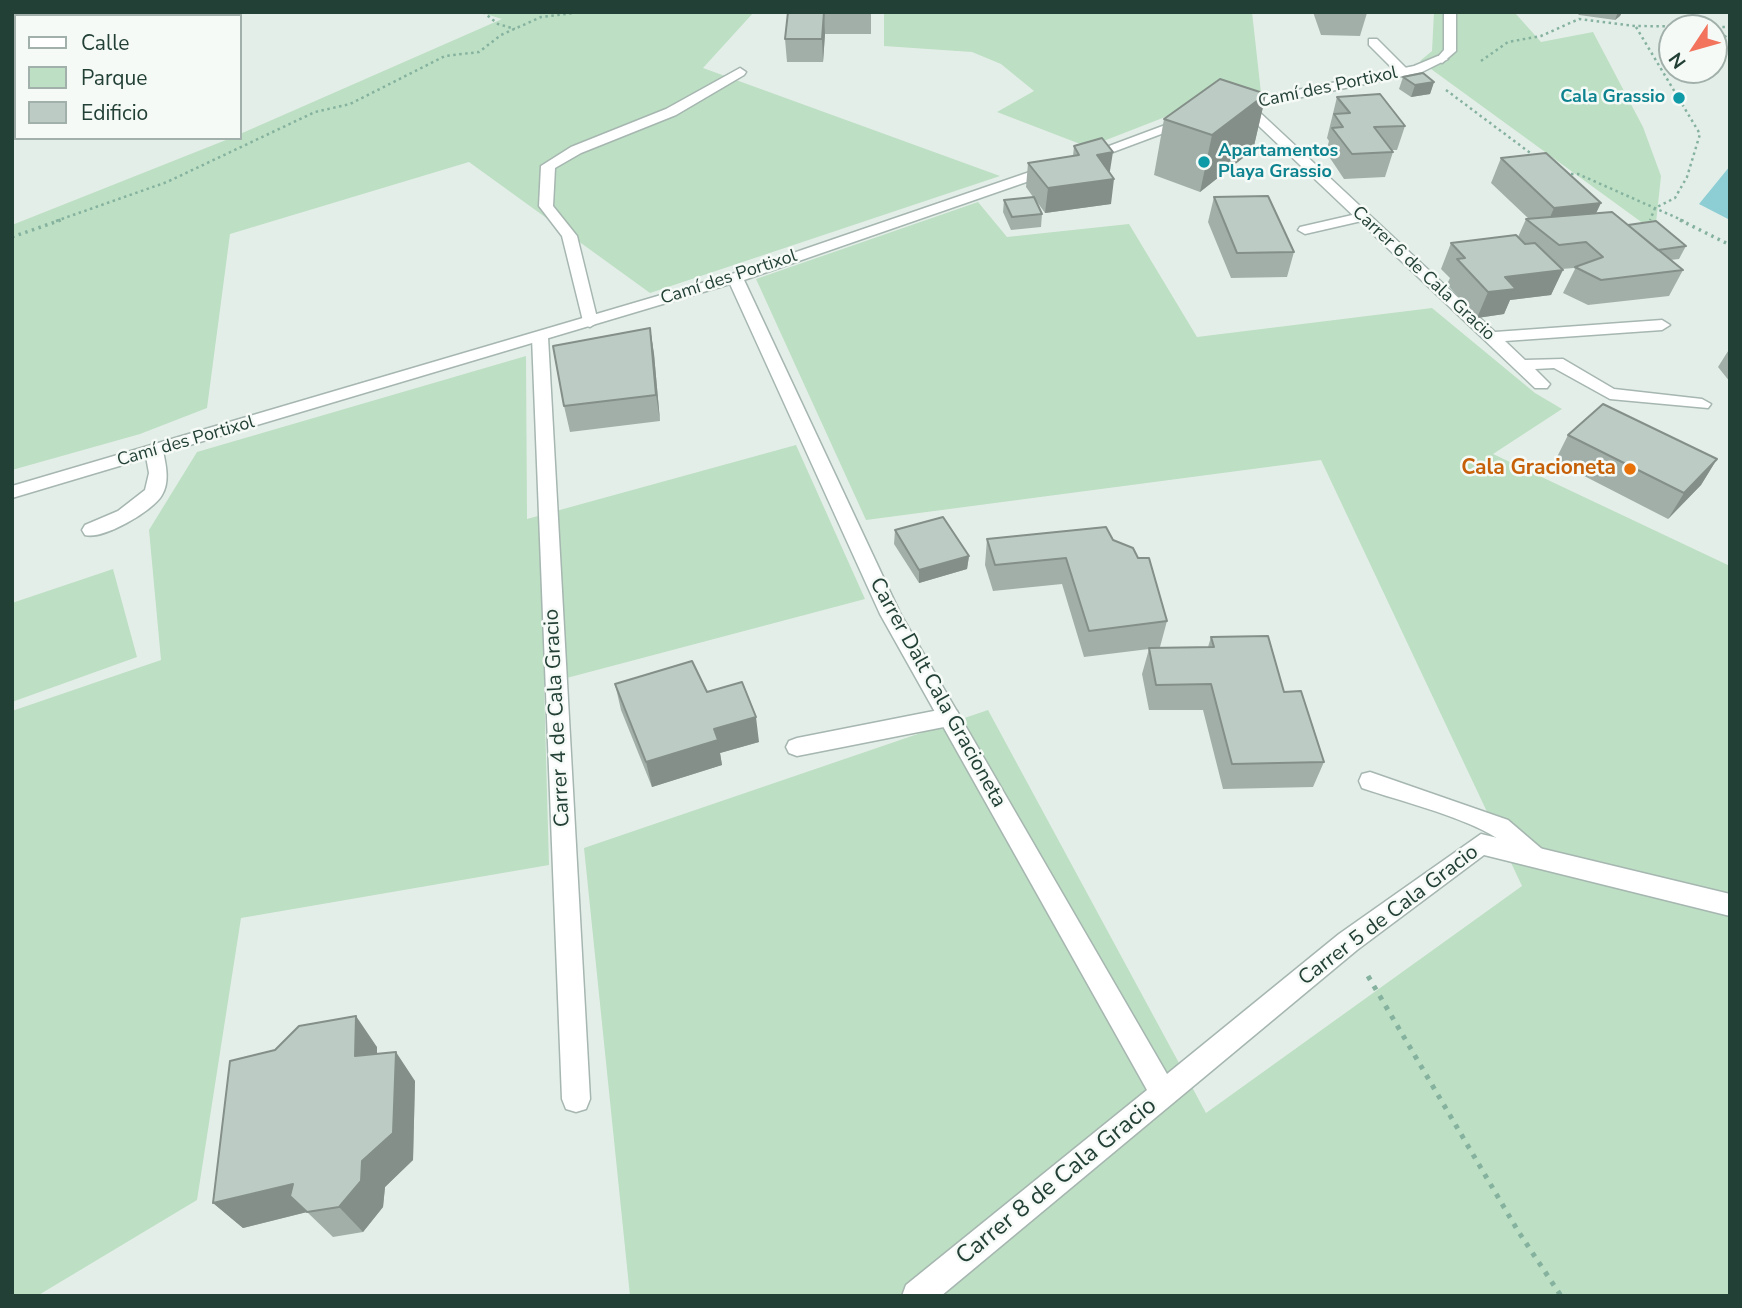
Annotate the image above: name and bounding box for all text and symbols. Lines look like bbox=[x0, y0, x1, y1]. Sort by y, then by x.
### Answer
legend bbox=[14, 14, 242, 140]
north arrow bbox=[1658, 14, 1728, 84]
text: Calle bbox=[81, 29, 129, 57]
text: N bbox=[1663, 47, 1692, 74]
street label: Camí des Portixol bbox=[1256, 63, 1400, 113]
text: Parque bbox=[81, 64, 148, 92]
place label: Cala Grassio bbox=[1560, 87, 1665, 109]
marker: Cala Grassio bbox=[1671, 90, 1687, 106]
text: Edificio bbox=[81, 99, 148, 127]
place label: Apartamentos Playa Grassio bbox=[1218, 141, 1338, 184]
marker: Apartamentos Playa Grassio bbox=[1196, 154, 1212, 170]
street label: Carrer 6 de Cala Gracio bbox=[1347, 202, 1499, 346]
street label: Camí des Portixol bbox=[658, 246, 800, 310]
street label: Camí des Portixol bbox=[115, 412, 257, 472]
place label: Cala Gracioneta bbox=[1461, 456, 1616, 482]
marker: Cala Gracioneta bbox=[1622, 461, 1638, 477]
street label: Carrer Dalt Cala Gracioneta bbox=[863, 574, 1011, 812]
street label: Carrer 4 de Cala Gracio bbox=[540, 608, 576, 828]
street label: Carrer 5 de Cala Gracio bbox=[1294, 840, 1484, 992]
street label: Carrer 8 de Cala Gracio bbox=[951, 1092, 1163, 1272]

